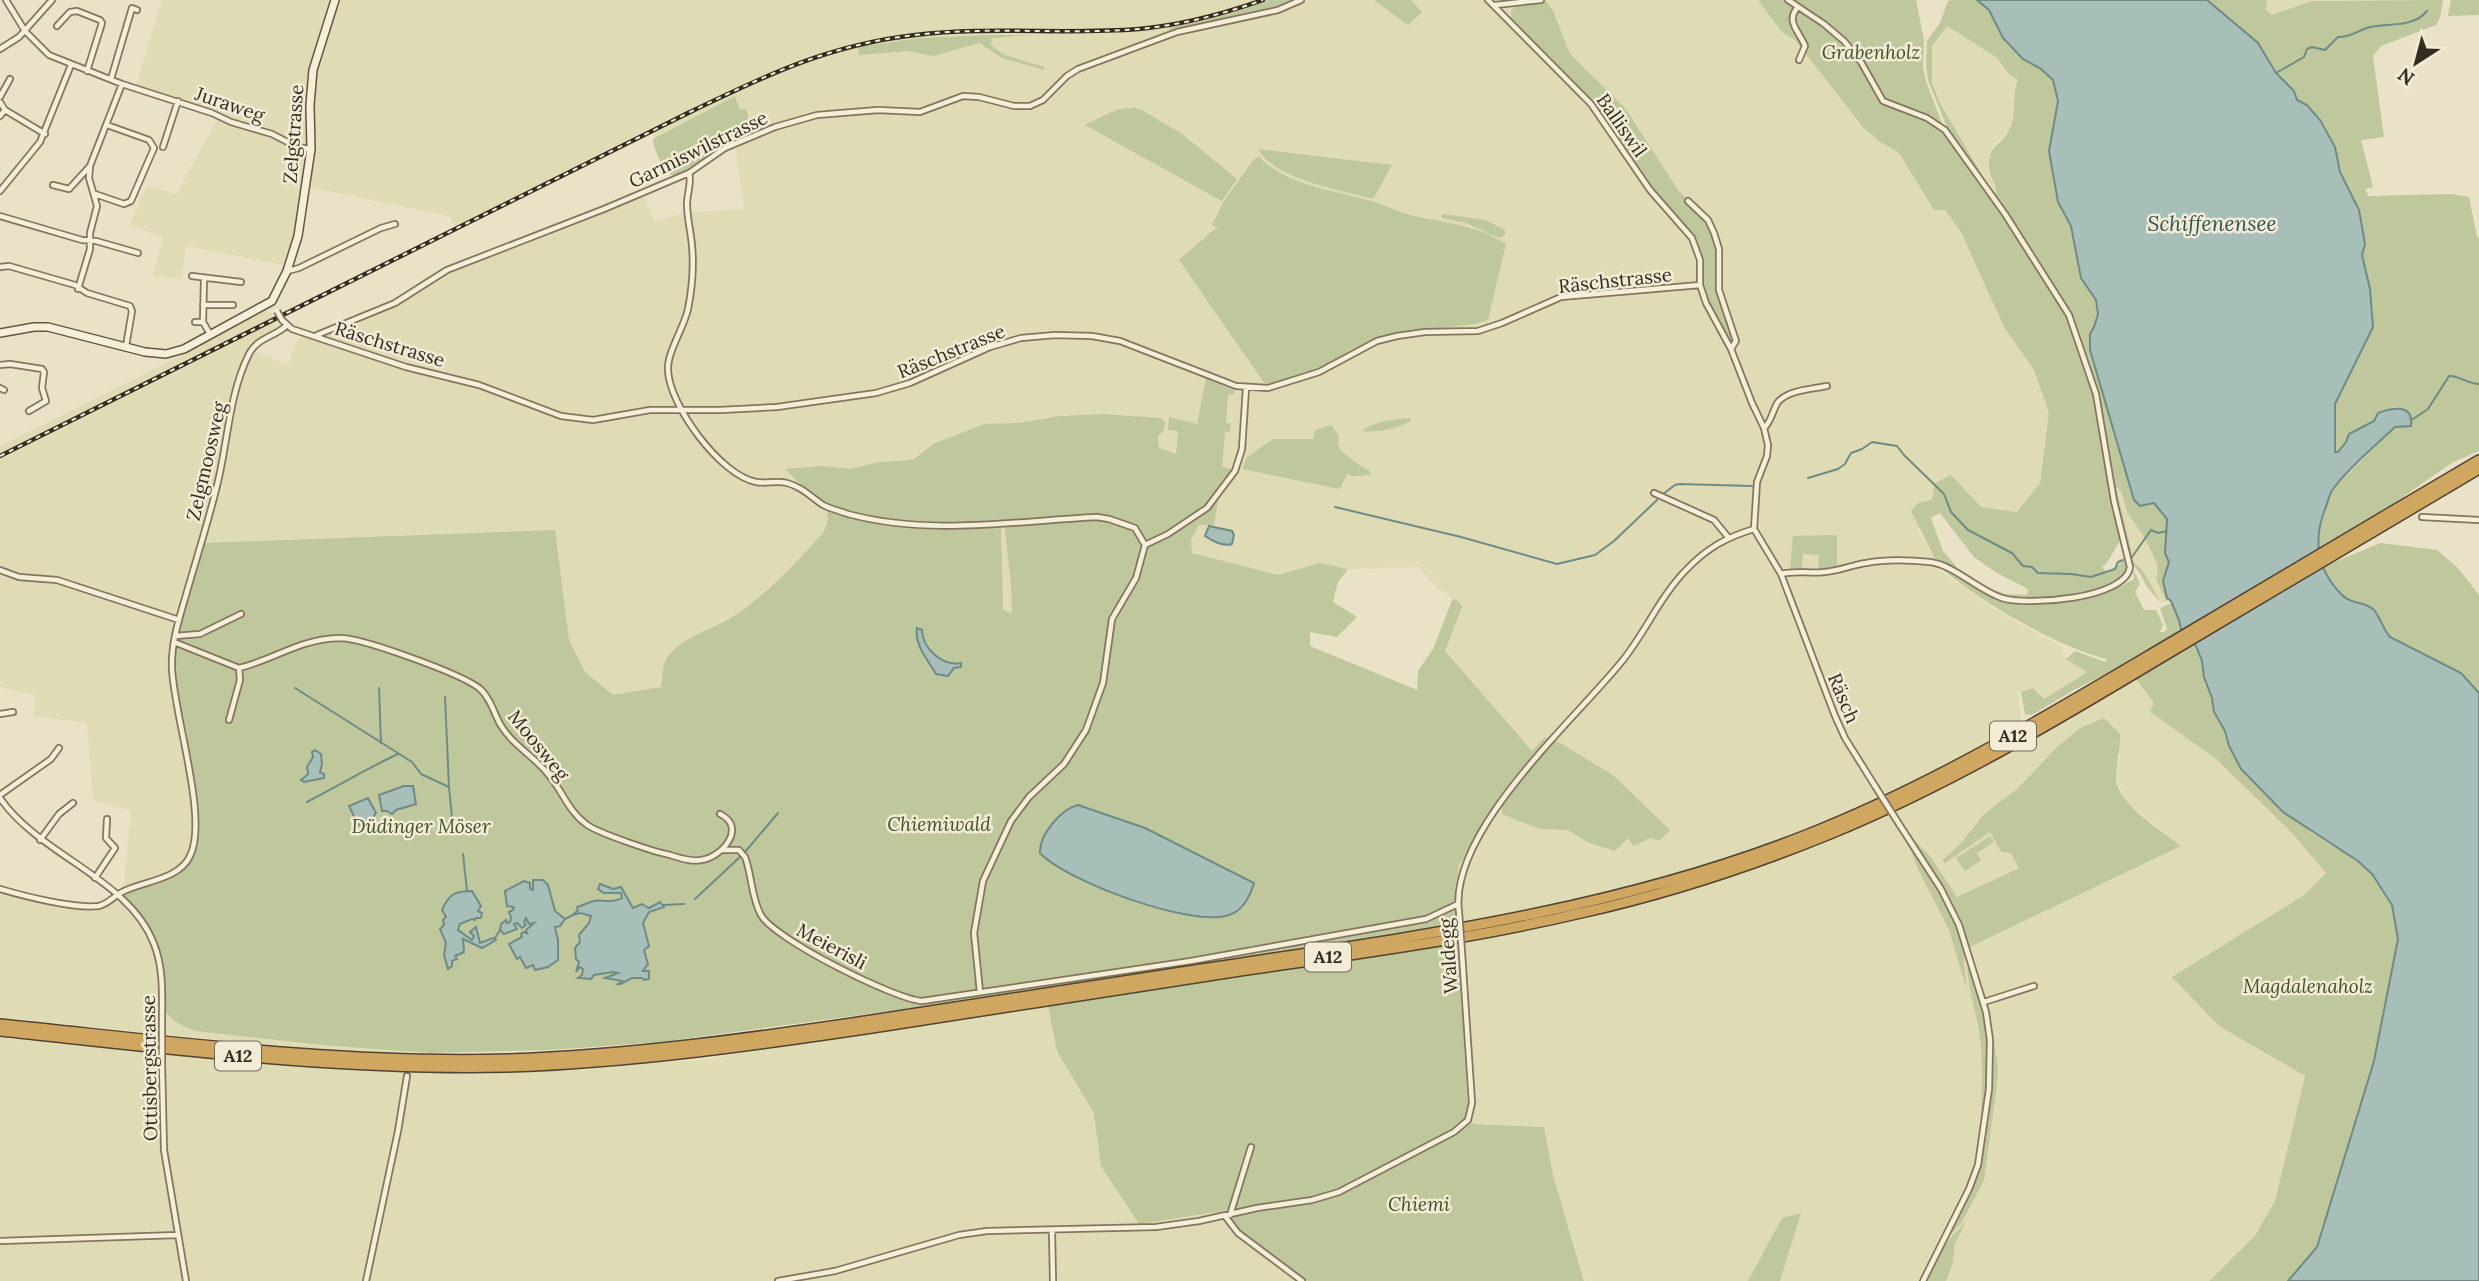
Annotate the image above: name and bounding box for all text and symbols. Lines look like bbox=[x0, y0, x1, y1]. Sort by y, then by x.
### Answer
north arrow bbox=[2381, 28, 2451, 98]
park label: Grabenholz bbox=[1822, 40, 1920, 64]
text: N bbox=[2393, 63, 2419, 91]
street label: Juraweg bbox=[191, 81, 268, 127]
street label: Zelgstrasse bbox=[278, 84, 308, 184]
street label: Balliswil bbox=[1592, 89, 1652, 161]
street label: Garmiswilstrasse bbox=[625, 105, 771, 193]
water label: Schiffenensee bbox=[2148, 210, 2276, 237]
street label: Räschstrasse bbox=[1557, 262, 1673, 298]
street label: Räschstrasse bbox=[332, 316, 448, 372]
street label: Räschstrasse bbox=[894, 319, 1008, 383]
street label: Zelgmoosweg bbox=[181, 399, 231, 523]
street label: Räsch bbox=[1823, 669, 1865, 727]
street label: Moosweg bbox=[503, 705, 575, 786]
road number: A12 bbox=[1990, 722, 2036, 750]
park label: Chiemiwald bbox=[887, 812, 991, 836]
park label: Düdinger Möser bbox=[351, 814, 491, 838]
street label: Waldegg bbox=[1433, 917, 1463, 995]
street label: Meierisli bbox=[793, 918, 871, 974]
road number: A12 bbox=[1305, 942, 1351, 972]
park label: Magdalenaholz bbox=[2243, 974, 2373, 998]
street label: Ottisbergstrasse bbox=[136, 995, 162, 1141]
road number: A12 bbox=[215, 1042, 261, 1070]
park label: Chiemi bbox=[1388, 1192, 1450, 1216]

